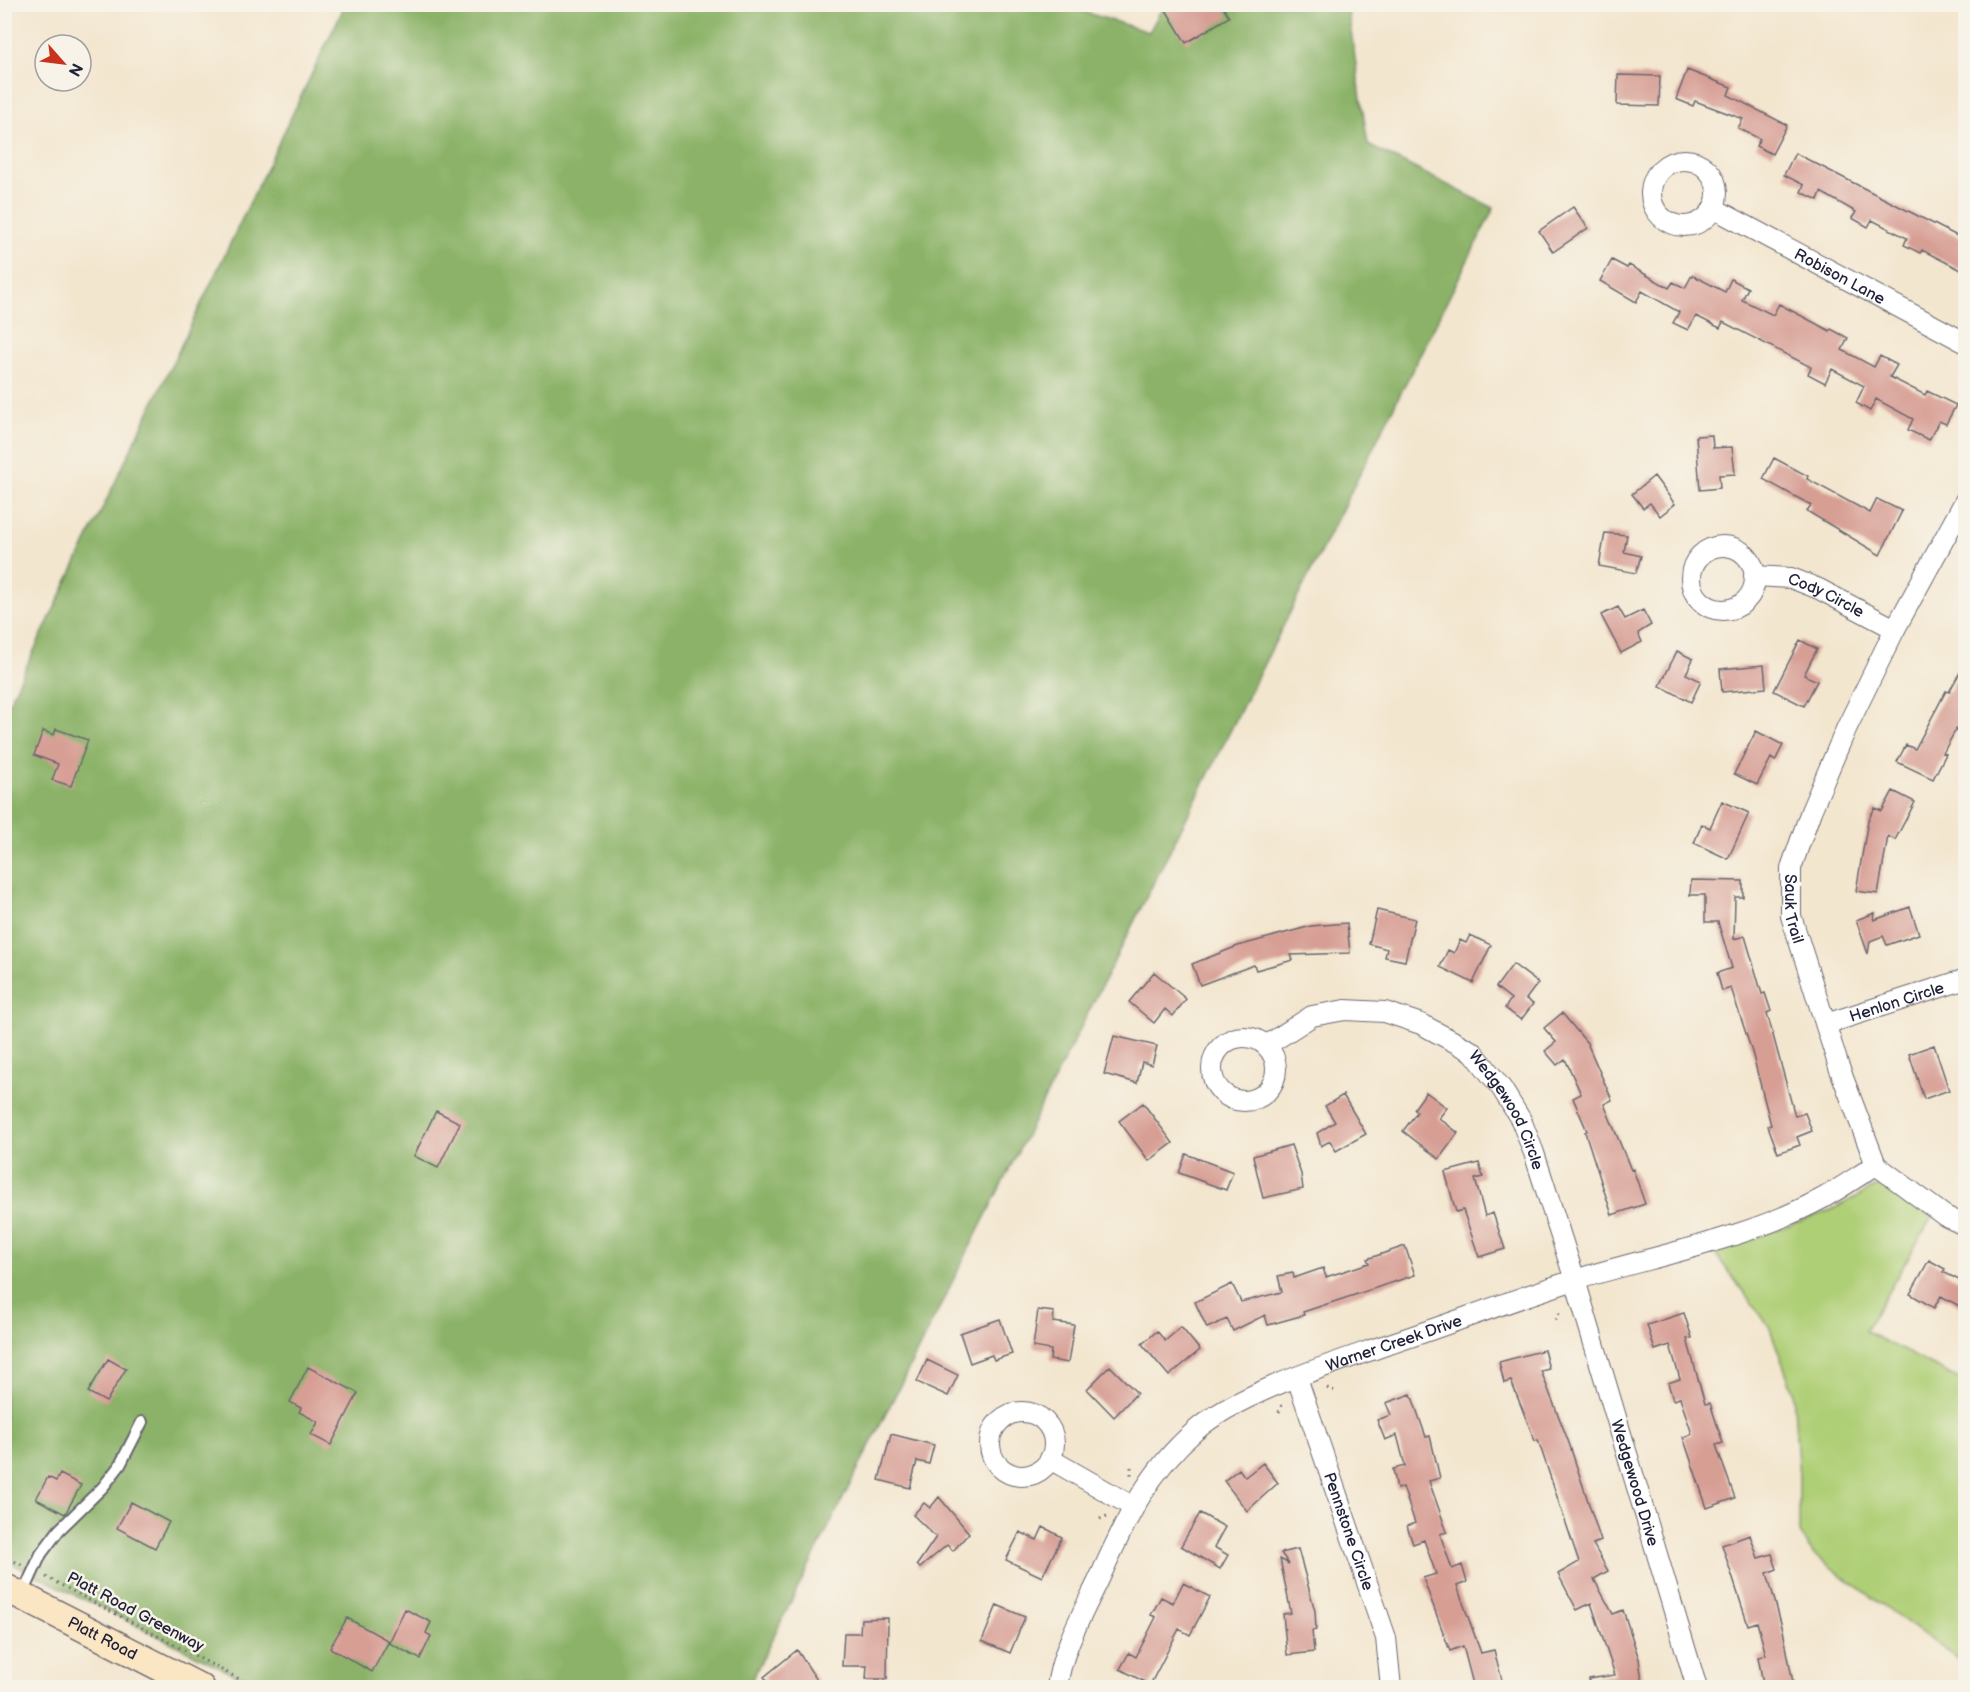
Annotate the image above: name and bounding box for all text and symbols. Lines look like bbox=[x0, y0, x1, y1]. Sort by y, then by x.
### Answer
north arrow bbox=[33, 33, 93, 93]
text: N bbox=[64, 60, 86, 79]
street label: Robison Lane bbox=[1791, 245, 1888, 309]
street label: Cody Circle bbox=[1785, 570, 1867, 622]
street label: Sauk Trail bbox=[1780, 874, 1807, 946]
street label: Henlon Circle bbox=[1847, 979, 1947, 1027]
street label: Wedgewood Circle bbox=[1464, 1047, 1547, 1173]
street label: Warner Creek Drive bbox=[1323, 1311, 1465, 1376]
street label: Wedgewood Drive bbox=[1606, 1418, 1662, 1549]
street label: Pennstone Circle bbox=[1319, 1470, 1377, 1594]
street label: Platt Road Greenway bbox=[64, 1567, 208, 1655]
street label: Platt Road bbox=[65, 1611, 141, 1663]

